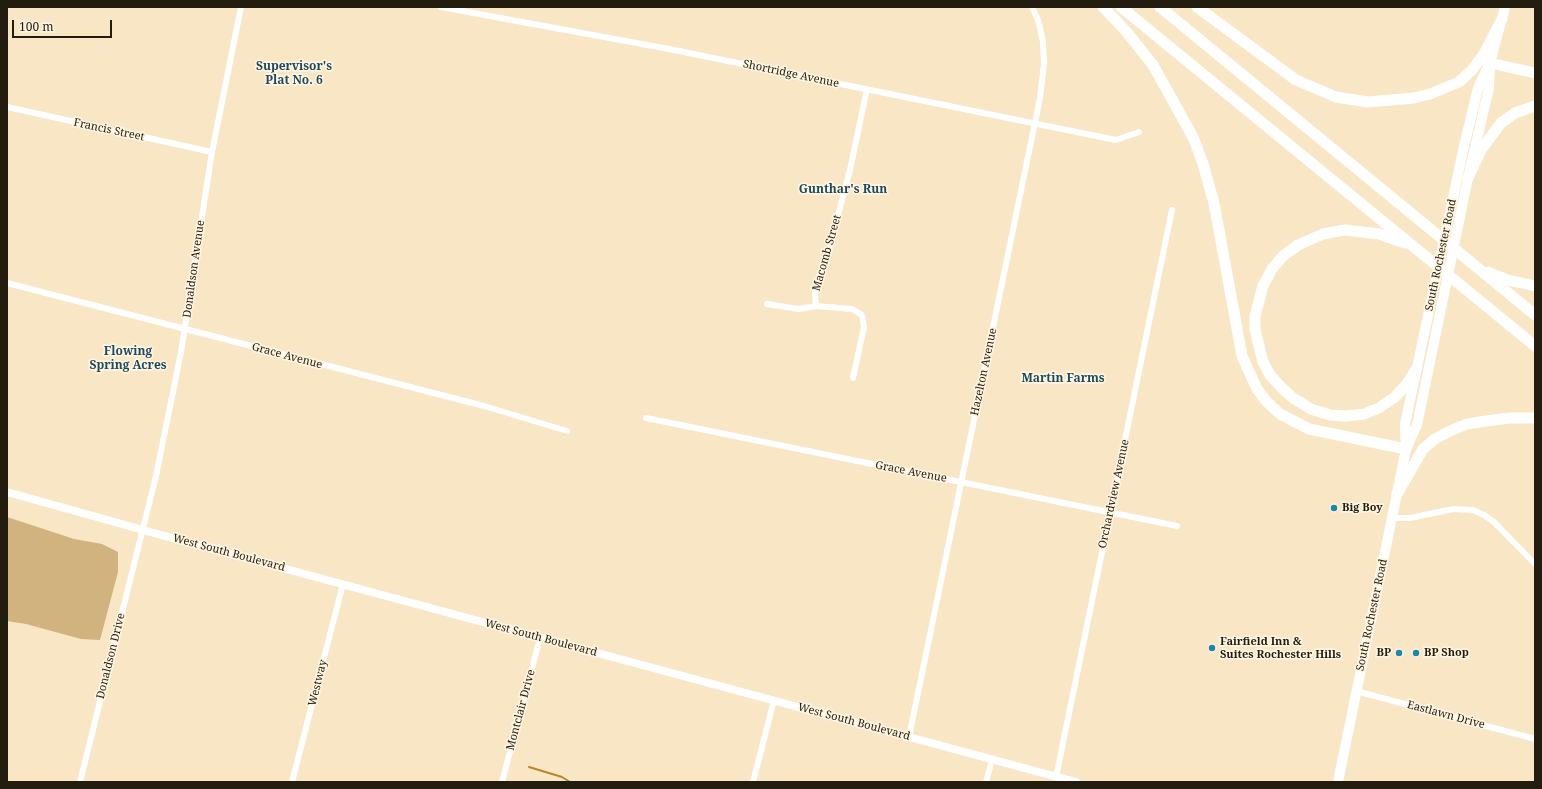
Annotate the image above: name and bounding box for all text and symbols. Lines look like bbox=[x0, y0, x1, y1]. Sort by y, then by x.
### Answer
scale bar bbox=[14, 12, 114, 38]
text: 100 m bbox=[19, 18, 54, 35]
street label: Shortridge Avenue bbox=[742, 57, 840, 91]
district label: Supervisor's Plat No. 6 bbox=[256, 60, 332, 88]
street label: Francis Street bbox=[72, 116, 146, 144]
district label: Gunthar's Run bbox=[799, 183, 887, 197]
street label: South Rochester Road bbox=[1423, 198, 1459, 312]
street label: Macomb Street bbox=[810, 213, 844, 293]
street label: Donaldson Avenue bbox=[181, 219, 207, 319]
street label: Hazelton Avenue bbox=[968, 327, 1000, 417]
street label: Grace Avenue bbox=[250, 340, 324, 372]
district label: Flowing Spring Acres bbox=[89, 345, 167, 373]
district label: Martin Farms bbox=[1021, 372, 1105, 386]
street label: Orchardview Avenue bbox=[1096, 438, 1132, 550]
street label: Grace Avenue bbox=[874, 459, 948, 485]
place label: Big Boy bbox=[1342, 501, 1383, 515]
marker: Big Boy bbox=[1329, 503, 1339, 513]
street label: West South Boulevard bbox=[171, 532, 287, 574]
street label: South Rochester Road bbox=[1354, 558, 1390, 672]
street label: Donaldson Drive bbox=[94, 612, 128, 700]
street label: West South Boulevard bbox=[483, 617, 599, 659]
place label: Fairfield Inn & Suites Rochester Hills bbox=[1220, 635, 1341, 661]
marker: Fairfield Inn & Suites Rochester Hills bbox=[1207, 643, 1217, 653]
place label: BP bbox=[1377, 646, 1391, 660]
place label: BP Shop bbox=[1424, 646, 1469, 660]
marker: BP bbox=[1394, 648, 1404, 658]
marker: BP Shop bbox=[1411, 648, 1421, 658]
street label: Westway bbox=[306, 658, 330, 708]
street label: Montclair Drive bbox=[504, 668, 538, 752]
street label: Eastlawn Drive bbox=[1406, 698, 1486, 732]
street label: West South Boulevard bbox=[796, 701, 912, 743]

